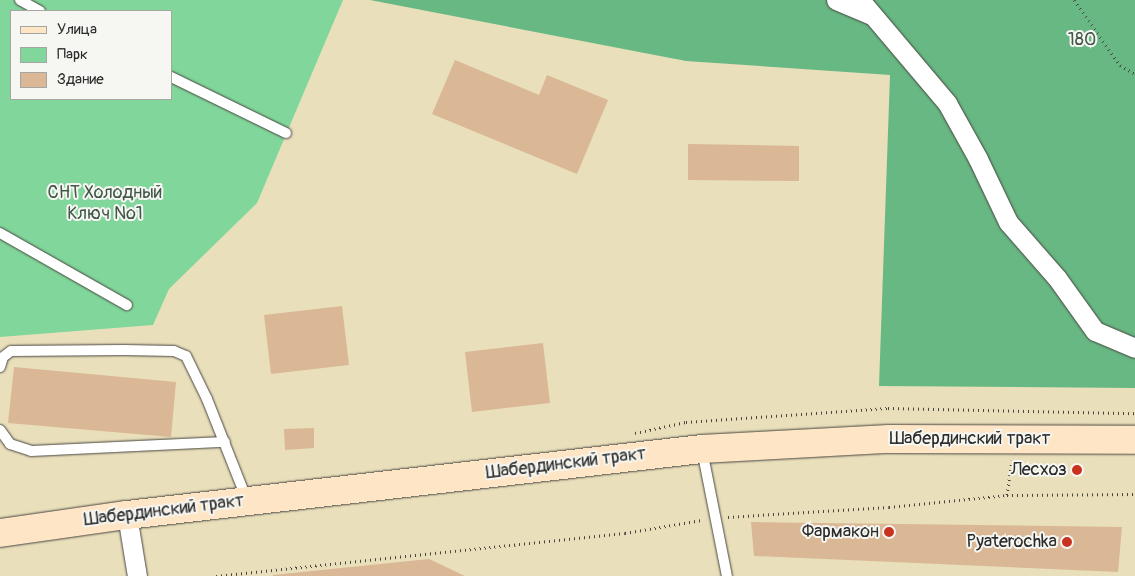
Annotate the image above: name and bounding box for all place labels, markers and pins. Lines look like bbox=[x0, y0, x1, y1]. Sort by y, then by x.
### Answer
place label: Лесхоз bbox=[1011, 459, 1067, 481]
marker: Лесхоз bbox=[1071, 464, 1083, 476]
place label: Фармакон bbox=[802, 521, 879, 543]
marker: Фармакон bbox=[883, 526, 895, 538]
place label: Pyaterochka bbox=[966, 531, 1057, 553]
marker: Pyaterochka bbox=[1061, 536, 1073, 548]

